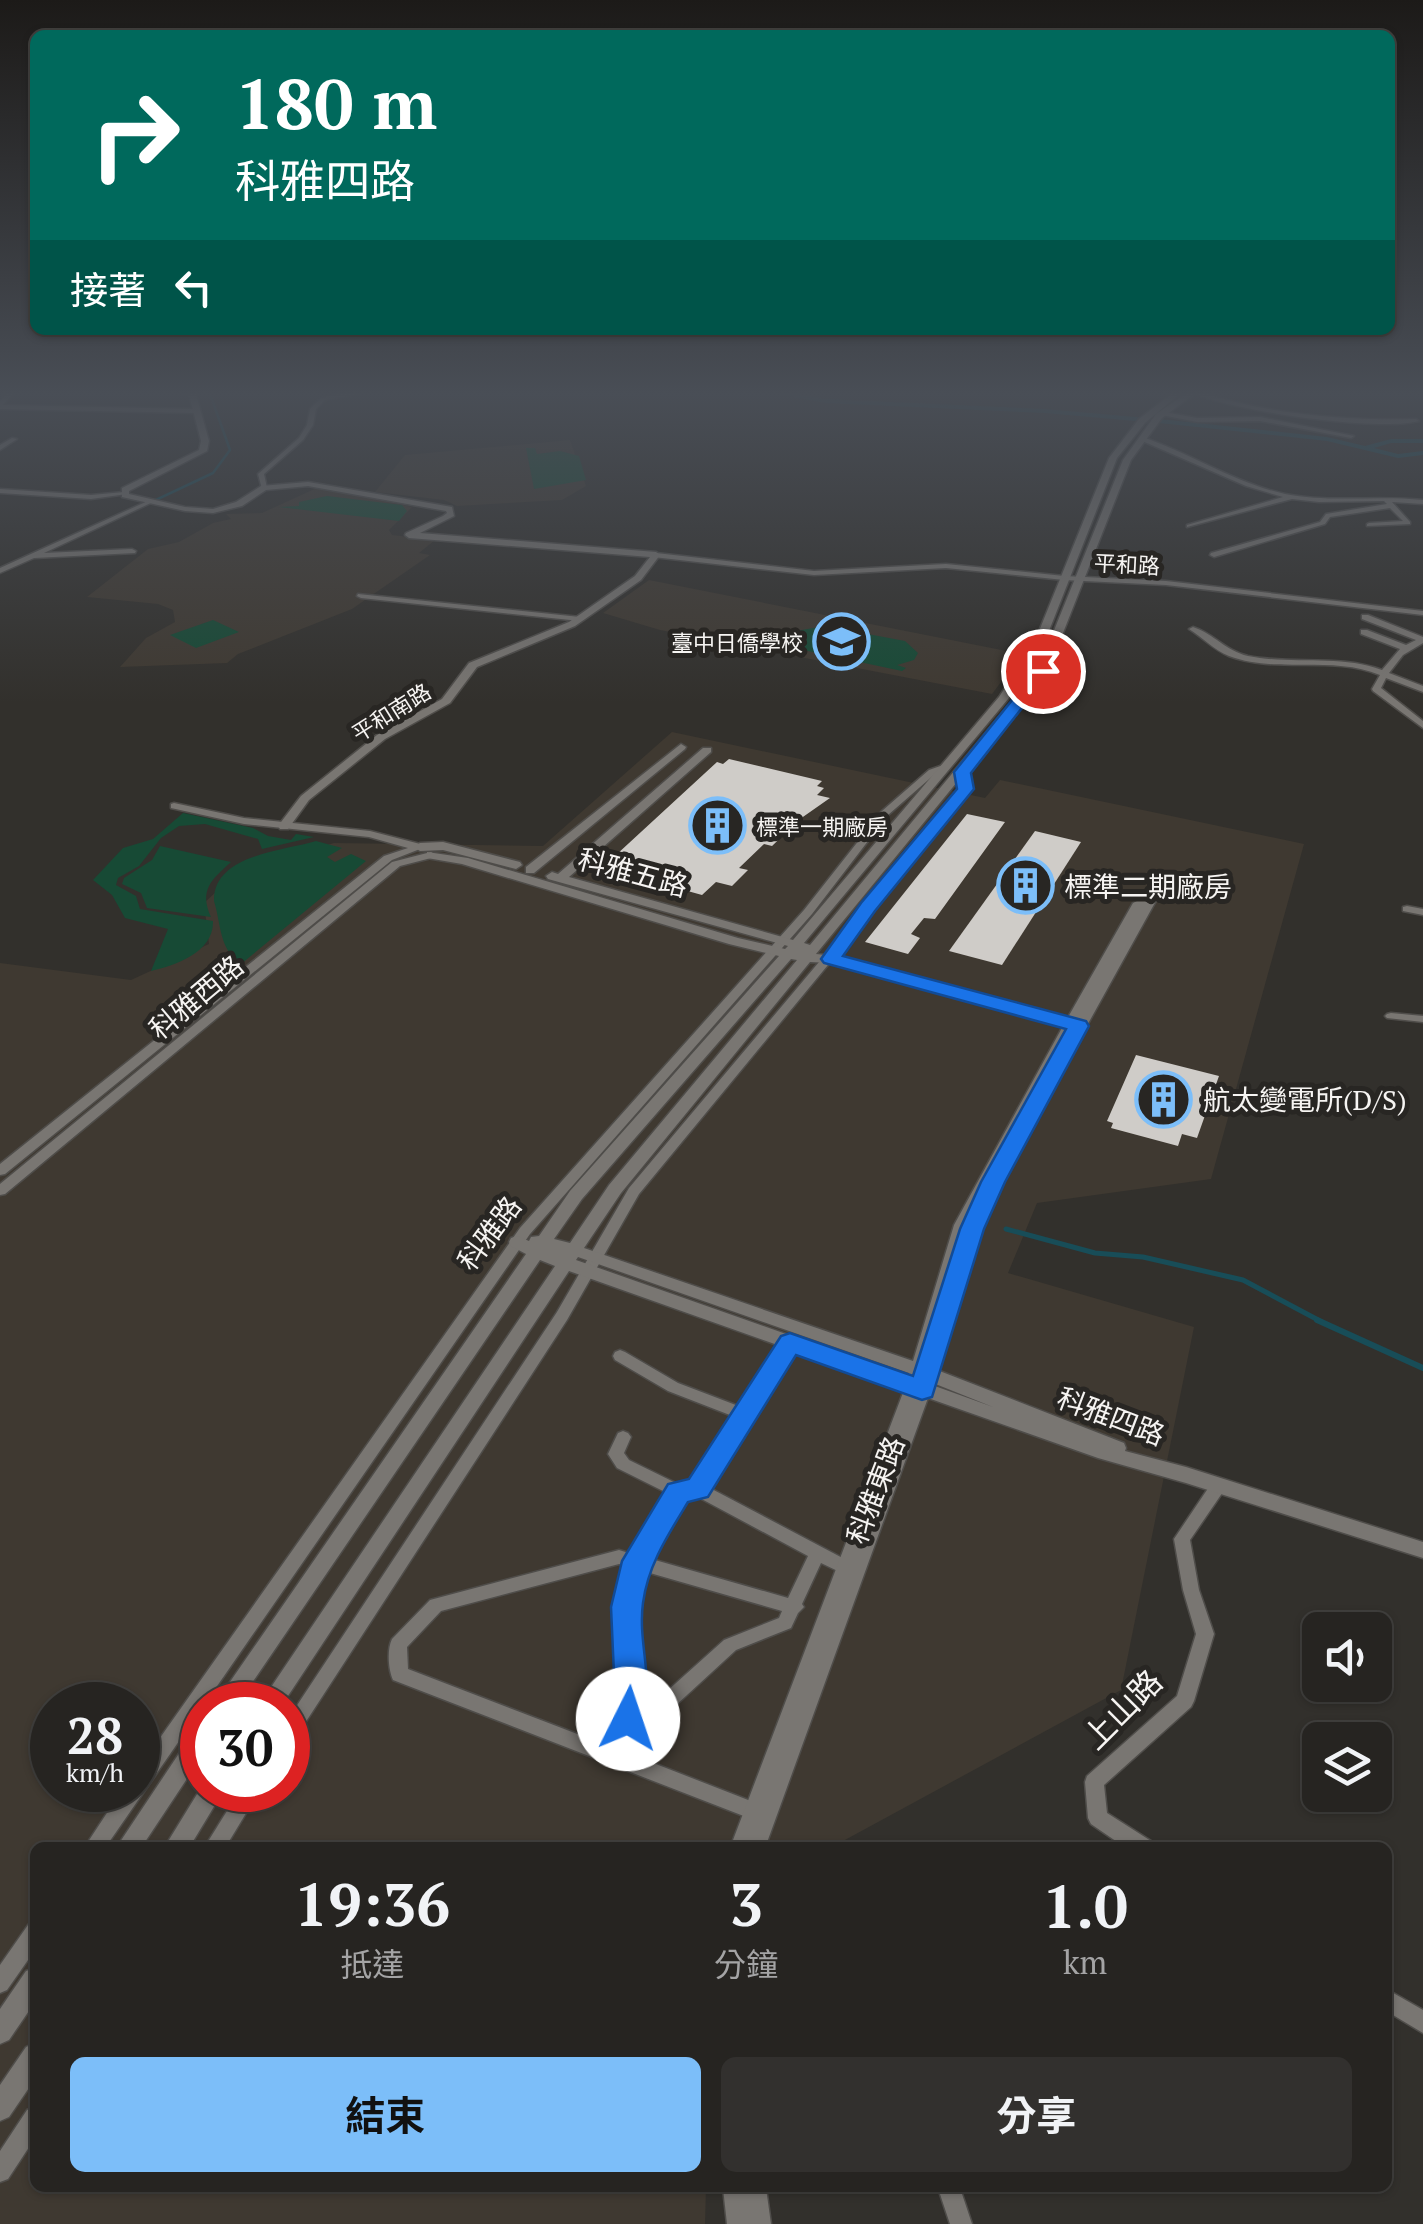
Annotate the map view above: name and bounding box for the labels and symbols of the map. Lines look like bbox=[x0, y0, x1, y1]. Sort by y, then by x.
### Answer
street label: 平和路 bbox=[1093, 548, 1161, 580]
school or university icon: 臺中日僑學校 bbox=[812, 612, 872, 672]
place label: 臺中日僑學校 bbox=[671, 628, 803, 657]
pin bbox=[1001, 629, 1086, 714]
street label: 平和南路 bbox=[346, 676, 436, 748]
building icon: 標準一期廠房 bbox=[687, 796, 747, 856]
place label: 標準一期廠房 bbox=[756, 812, 888, 841]
street label: 科雅五路 bbox=[574, 840, 692, 904]
building icon: 標準二期廠房 bbox=[995, 856, 1055, 916]
place label: 標準二期廠房 bbox=[1064, 868, 1232, 905]
street label: 科雅西路 bbox=[141, 947, 251, 1047]
building icon: 航太變電所(D/S) bbox=[1134, 1069, 1194, 1129]
place label: 航太變電所(D/S) bbox=[1203, 1081, 1407, 1118]
street label: 科雅路 bbox=[449, 1188, 529, 1278]
street label: 科雅四路 bbox=[1052, 1379, 1170, 1453]
street label: 科雅東路 bbox=[838, 1431, 912, 1549]
street label: 上山路 bbox=[1073, 1660, 1171, 1758]
position arrow bbox=[576, 1667, 680, 1771]
speed limit sign: 30 bbox=[180, 1682, 310, 1812]

